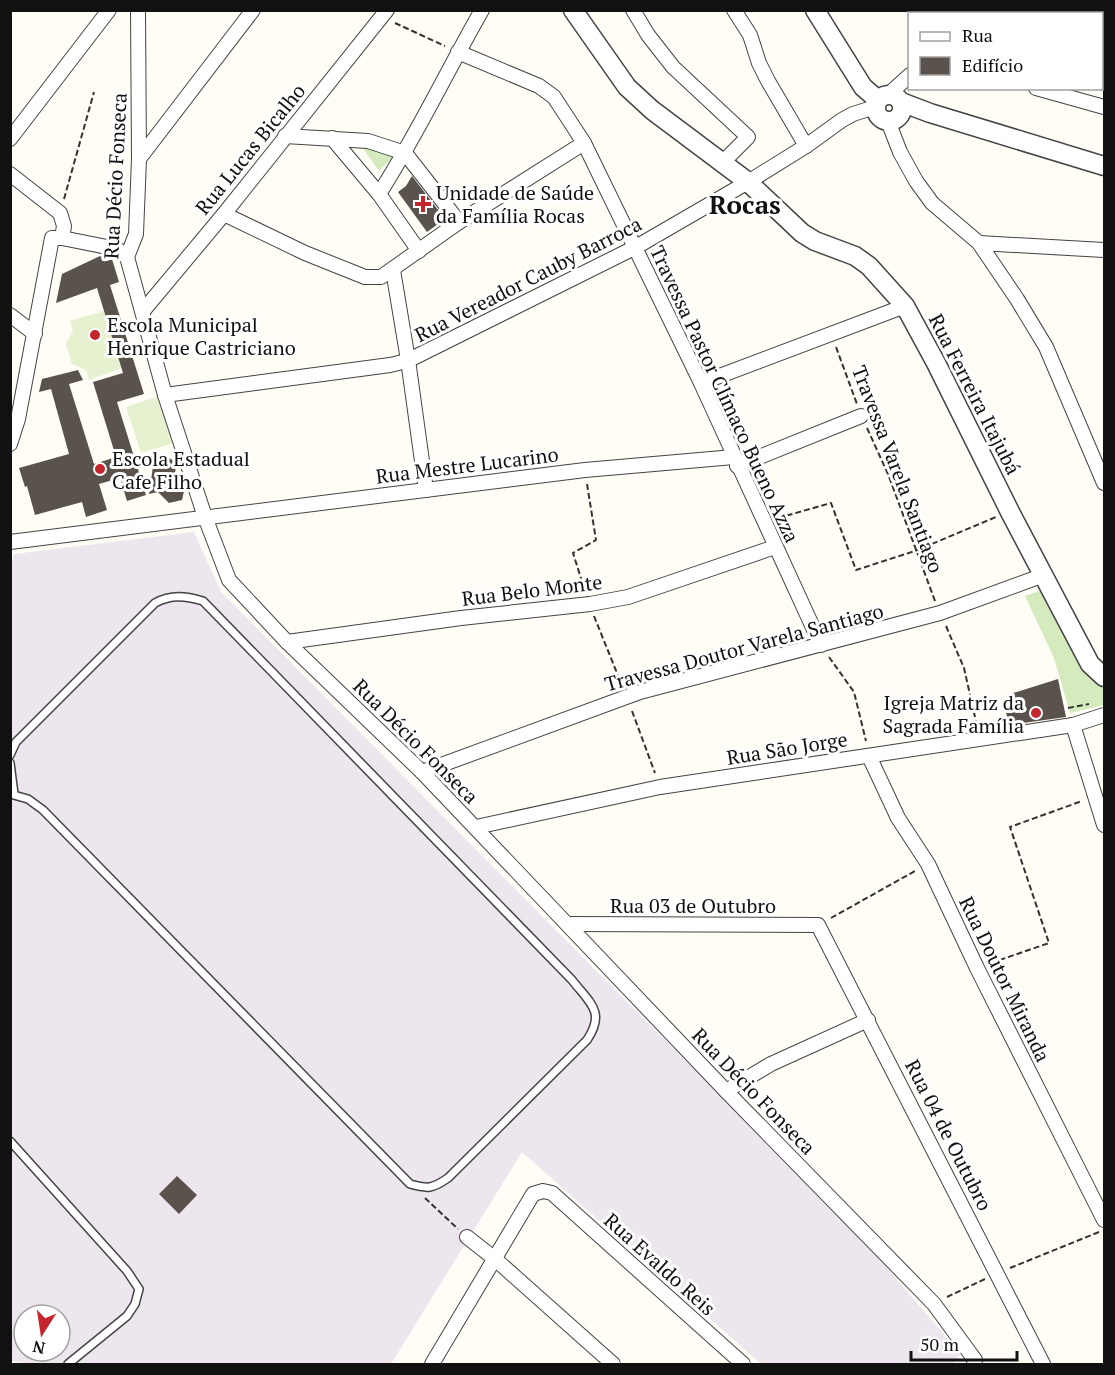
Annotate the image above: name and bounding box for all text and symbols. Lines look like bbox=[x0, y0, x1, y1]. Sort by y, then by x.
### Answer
legend bbox=[908, 12, 1103, 90]
text: Rua bbox=[962, 23, 993, 47]
text: Edifício bbox=[962, 53, 1023, 77]
street label: Rua Lucas Bicalho bbox=[189, 78, 311, 220]
street label: Rua Décio Fonseca bbox=[97, 92, 133, 260]
place label: Unidade de Saúde da Família Rocas bbox=[436, 179, 594, 229]
district label: Rocas bbox=[709, 187, 781, 221]
marker: Unidade de Saúde da Família Rocas bbox=[414, 195, 432, 213]
street label: Rua Vereador Cauby Barroca bbox=[410, 210, 646, 348]
street label: Travessa Pastor Clímaco Bueno Azza bbox=[644, 241, 806, 547]
street label: Rua Ferreira Itajubá bbox=[923, 309, 1027, 479]
place label: Escola Municipal Henrique Castriciano bbox=[107, 311, 296, 361]
marker: Escola Municipal Henrique Castriciano bbox=[88, 328, 102, 342]
street label: Travessa Varela Santiago bbox=[846, 362, 950, 576]
street label: Rua Mestre Lucarino bbox=[374, 440, 560, 490]
place label: Escola Estadual Cafe Filho bbox=[112, 445, 250, 495]
marker: Escola Estadual Cafe Filho bbox=[93, 462, 107, 476]
street label: Rua Belo Monte bbox=[460, 568, 604, 612]
street label: Travessa Doutor Varela Santiago bbox=[602, 597, 886, 697]
street label: Rua Décio Fonseca bbox=[348, 673, 484, 809]
place label: Igreja Matriz da Sagrada Família bbox=[882, 689, 1024, 739]
marker: Igreja Matriz da Sagrada Família bbox=[1029, 706, 1043, 720]
street label: Rua São Jorge bbox=[725, 725, 849, 771]
street label: Rua 03 de Outubro bbox=[610, 892, 776, 919]
street label: Rua Doutor Miranda bbox=[953, 892, 1057, 1066]
street label: Rua Décio Fonseca bbox=[686, 1022, 822, 1160]
street label: Rua 04 de Outubro bbox=[899, 1055, 999, 1215]
street label: Rua Evaldo Reis bbox=[598, 1207, 722, 1321]
north arrow bbox=[12, 1303, 72, 1363]
scale bar bbox=[911, 1324, 1018, 1362]
text: 50 m bbox=[920, 1332, 960, 1356]
text: N bbox=[31, 1336, 47, 1360]

